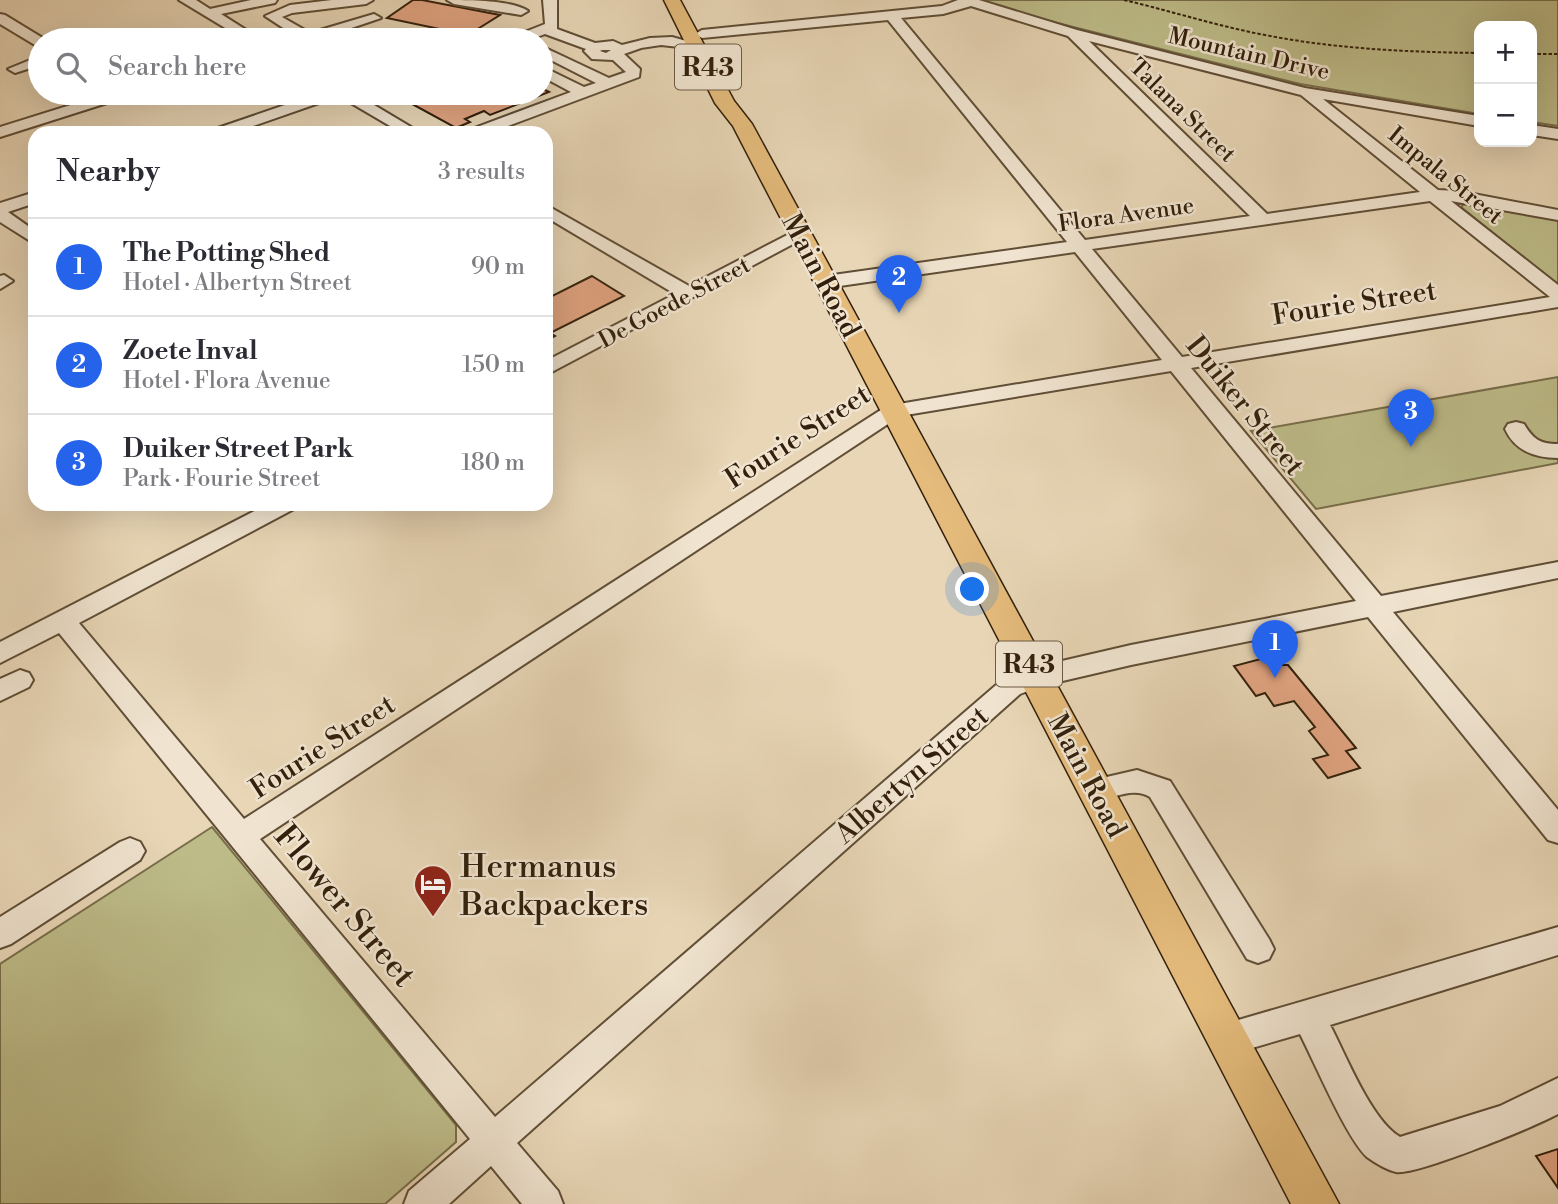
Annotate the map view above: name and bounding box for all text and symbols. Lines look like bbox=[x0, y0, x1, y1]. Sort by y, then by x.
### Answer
map controls bbox=[1474, 21, 1537, 147]
button: + bbox=[1474, 21, 1537, 84]
street label: Mountain Drive bbox=[1165, 22, 1332, 86]
search box bbox=[28, 28, 553, 105]
road number: R43 bbox=[675, 44, 741, 90]
icon: search bbox=[52, 48, 90, 86]
text: Search here bbox=[108, 51, 247, 83]
street label: Talana Street bbox=[1123, 53, 1241, 169]
button: − bbox=[1474, 84, 1537, 147]
street label: Impala Street bbox=[1382, 121, 1508, 231]
text: Nearby bbox=[56, 153, 160, 191]
text: 3 results bbox=[438, 158, 525, 186]
street label: Flora Avenue bbox=[1056, 192, 1196, 238]
street label: Main Road bbox=[773, 208, 868, 344]
text: The Potting Shed bbox=[123, 237, 330, 269]
street label: De Goede Street bbox=[594, 251, 755, 355]
text: 1 bbox=[73, 253, 85, 281]
text: 90 m bbox=[471, 253, 525, 281]
pin: 2 bbox=[876, 255, 922, 313]
text: Hotel · Albertyn Street bbox=[123, 269, 352, 297]
street label: Fourie Street bbox=[1270, 273, 1439, 334]
street label: Duiker Street bbox=[1178, 329, 1312, 483]
text: Zoete Inval bbox=[123, 335, 257, 367]
text: 2 bbox=[72, 351, 86, 379]
text: 150 m bbox=[462, 351, 525, 379]
text: Hotel · Flora Avenue bbox=[123, 367, 331, 395]
street label: Fourie Street bbox=[719, 377, 877, 497]
pin: 3 bbox=[1388, 389, 1434, 447]
text: Duiker Street Park bbox=[123, 433, 353, 465]
text: 3 bbox=[72, 449, 86, 477]
text: 180 m bbox=[461, 449, 525, 477]
text: Park · Fourie Street bbox=[123, 465, 320, 493]
your location bbox=[955, 572, 989, 606]
pin: 1 bbox=[1252, 620, 1298, 678]
road number: R43 bbox=[996, 642, 1062, 686]
street label: Fourie Street bbox=[244, 687, 402, 807]
street label: Albertyn Street bbox=[827, 699, 996, 852]
street label: Main Road bbox=[1039, 708, 1134, 844]
street label: Flower Street bbox=[264, 817, 424, 996]
place label: Hermanus Backpackers bbox=[459, 847, 649, 926]
hotel icon: Hermanus Backpackers bbox=[412, 863, 454, 918]

